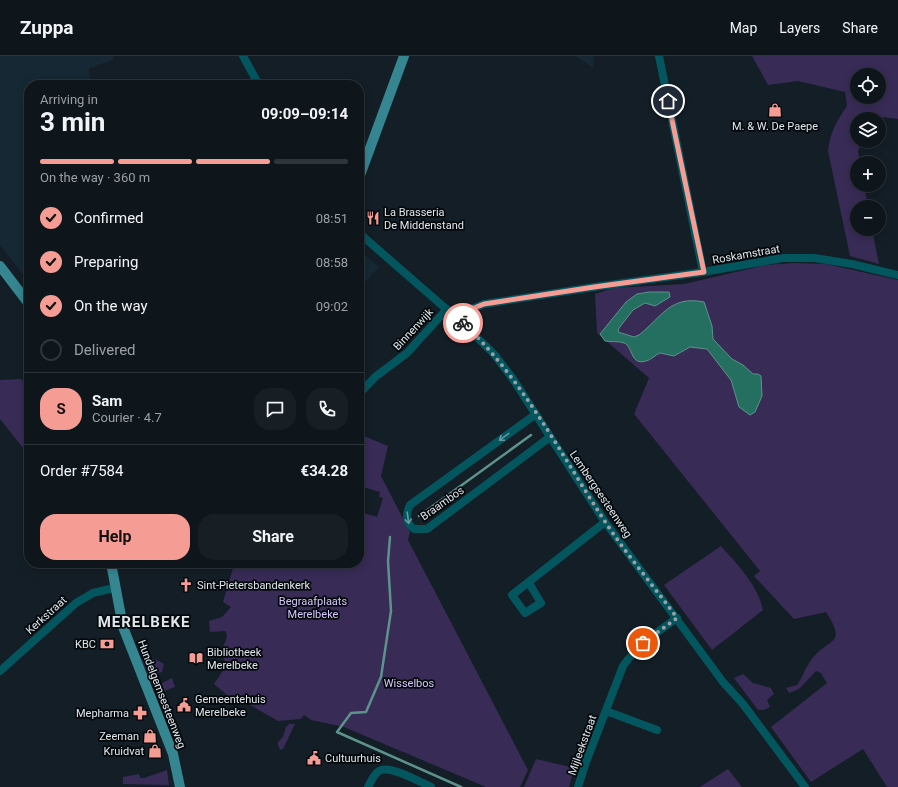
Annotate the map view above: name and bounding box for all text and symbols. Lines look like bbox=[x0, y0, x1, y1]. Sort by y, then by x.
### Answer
text: Zuppa bbox=[20, 16, 74, 39]
text: Map bbox=[730, 20, 757, 36]
text: Layers bbox=[779, 20, 820, 36]
text: Share bbox=[842, 20, 878, 36]
map controls bbox=[850, 68, 886, 236]
button: locate bbox=[850, 68, 886, 104]
pin bbox=[651, 84, 685, 118]
icon: home bbox=[657, 90, 679, 112]
text: Arriving in bbox=[40, 92, 98, 107]
shop icon: M. & W. De Paepe bbox=[767, 102, 783, 118]
text: 09:09–09:14 bbox=[261, 105, 348, 123]
text: 3 min bbox=[40, 107, 105, 137]
button: layers bbox=[850, 112, 886, 148]
place label: M. & W. De Paepe bbox=[732, 120, 818, 133]
button: + bbox=[850, 156, 886, 192]
text: On the way · 360 m bbox=[40, 170, 150, 185]
button: − bbox=[850, 200, 886, 236]
place label: La Brasseria De Middenstand bbox=[384, 206, 464, 232]
icon: check bbox=[40, 207, 62, 229]
text: Confirmed bbox=[74, 209, 144, 227]
restaurant icon: La Brasseria De Middenstand bbox=[365, 210, 381, 226]
text: 08:51 bbox=[316, 211, 348, 226]
street label: Roskamstraat bbox=[711, 242, 781, 267]
icon: check bbox=[40, 251, 62, 273]
text: Preparing bbox=[74, 253, 138, 271]
text: 08:58 bbox=[316, 255, 348, 270]
icon: check bbox=[40, 295, 62, 317]
text: On the way bbox=[74, 297, 148, 315]
text: 09:02 bbox=[316, 299, 348, 314]
courier bbox=[443, 303, 483, 343]
street label: Binnenwijk bbox=[391, 305, 436, 353]
icon: bike bbox=[452, 312, 474, 334]
text: Delivered bbox=[74, 341, 136, 359]
button: chat bbox=[254, 388, 296, 430]
button: phone bbox=[306, 388, 348, 430]
text: Sam bbox=[92, 392, 122, 410]
text: S bbox=[56, 400, 66, 418]
text: Courier · 4.7 bbox=[92, 410, 162, 425]
one-way arrow bbox=[499, 433, 510, 441]
street label: Lembergsesteenweg bbox=[567, 448, 635, 540]
text: Order #7584 bbox=[40, 462, 123, 480]
text: €34.28 bbox=[301, 462, 348, 480]
street label: Braambos bbox=[418, 484, 467, 523]
one-way arrow bbox=[405, 511, 412, 524]
button: Help bbox=[40, 514, 190, 560]
button: Share bbox=[198, 514, 348, 560]
church icon: Sint-Pietersbandenkerk bbox=[178, 577, 194, 593]
place label: Sint-Pietersbandenkerk bbox=[197, 579, 311, 592]
street label: Kerkstraat bbox=[23, 593, 70, 637]
park label: Begraafplaats Merelbeke bbox=[279, 595, 347, 621]
district label: MERELBEKE bbox=[98, 613, 190, 631]
pin bbox=[626, 626, 660, 660]
icon: bag bbox=[632, 632, 654, 654]
bank icon: KBC bbox=[99, 636, 115, 652]
place label: KBC bbox=[75, 638, 96, 651]
street label: Hundelgemsesteenweg bbox=[135, 638, 188, 750]
place label: Bibliotheek Merelbeke bbox=[207, 646, 262, 672]
library icon: Bibliotheek Merelbeke bbox=[188, 650, 204, 666]
park label: Wisselbos bbox=[384, 677, 435, 690]
place label: Gemeentehuis Merelbeke bbox=[195, 693, 266, 719]
public building icon: Gemeentehuis Merelbeke bbox=[176, 697, 192, 713]
pharmacy icon: Mepharma bbox=[132, 705, 148, 721]
place label: Mepharma bbox=[76, 707, 129, 720]
street label: Mijleekstraat bbox=[566, 713, 600, 777]
shop icon: Zeeman bbox=[142, 728, 158, 744]
place label: Zeeman bbox=[99, 730, 139, 743]
shop icon: Kruidvat bbox=[147, 743, 163, 759]
place label: Kruidvat bbox=[104, 745, 144, 758]
public building icon: Cultuurhuis bbox=[306, 750, 322, 766]
place label: Cultuurhuis bbox=[325, 752, 381, 765]

